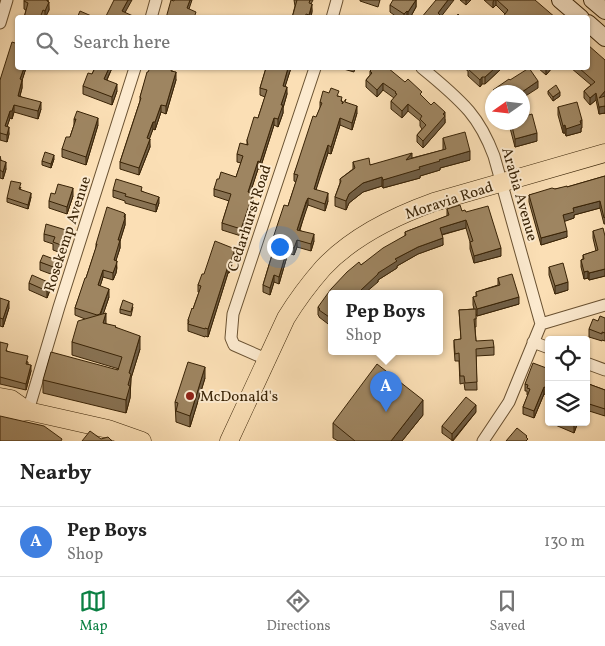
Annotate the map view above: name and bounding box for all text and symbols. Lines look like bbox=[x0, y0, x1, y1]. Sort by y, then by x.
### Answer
search box bbox=[15, 15, 590, 70]
icon: search bbox=[33, 29, 61, 57]
text: Search here bbox=[73, 30, 170, 56]
north arrow bbox=[485, 85, 530, 130]
street label: Arabia Avenue bbox=[495, 145, 542, 244]
street label: Cedarhurst Road bbox=[223, 162, 278, 275]
street label: Rosekemp Avenue bbox=[40, 174, 97, 295]
street label: Moravia Road bbox=[403, 177, 496, 226]
your location bbox=[267, 234, 293, 260]
popup bbox=[328, 290, 443, 355]
text: Pep Boys bbox=[345, 299, 426, 325]
text: Shop bbox=[345, 325, 382, 347]
map controls bbox=[545, 336, 590, 426]
button: locate bbox=[545, 336, 590, 381]
pin: A bbox=[370, 371, 402, 412]
button: layers bbox=[545, 381, 590, 426]
place label: McDonald's bbox=[200, 387, 278, 408]
marker: McDonald's bbox=[184, 390, 196, 402]
text: Nearby bbox=[20, 459, 91, 488]
text: Pep Boys bbox=[67, 518, 147, 544]
text: A bbox=[30, 531, 42, 553]
text: 130 m bbox=[544, 531, 585, 553]
text: Shop bbox=[67, 544, 103, 566]
tab: Map bbox=[79, 587, 107, 636]
tab: Directions bbox=[266, 587, 331, 636]
tab: Saved bbox=[489, 587, 526, 636]

